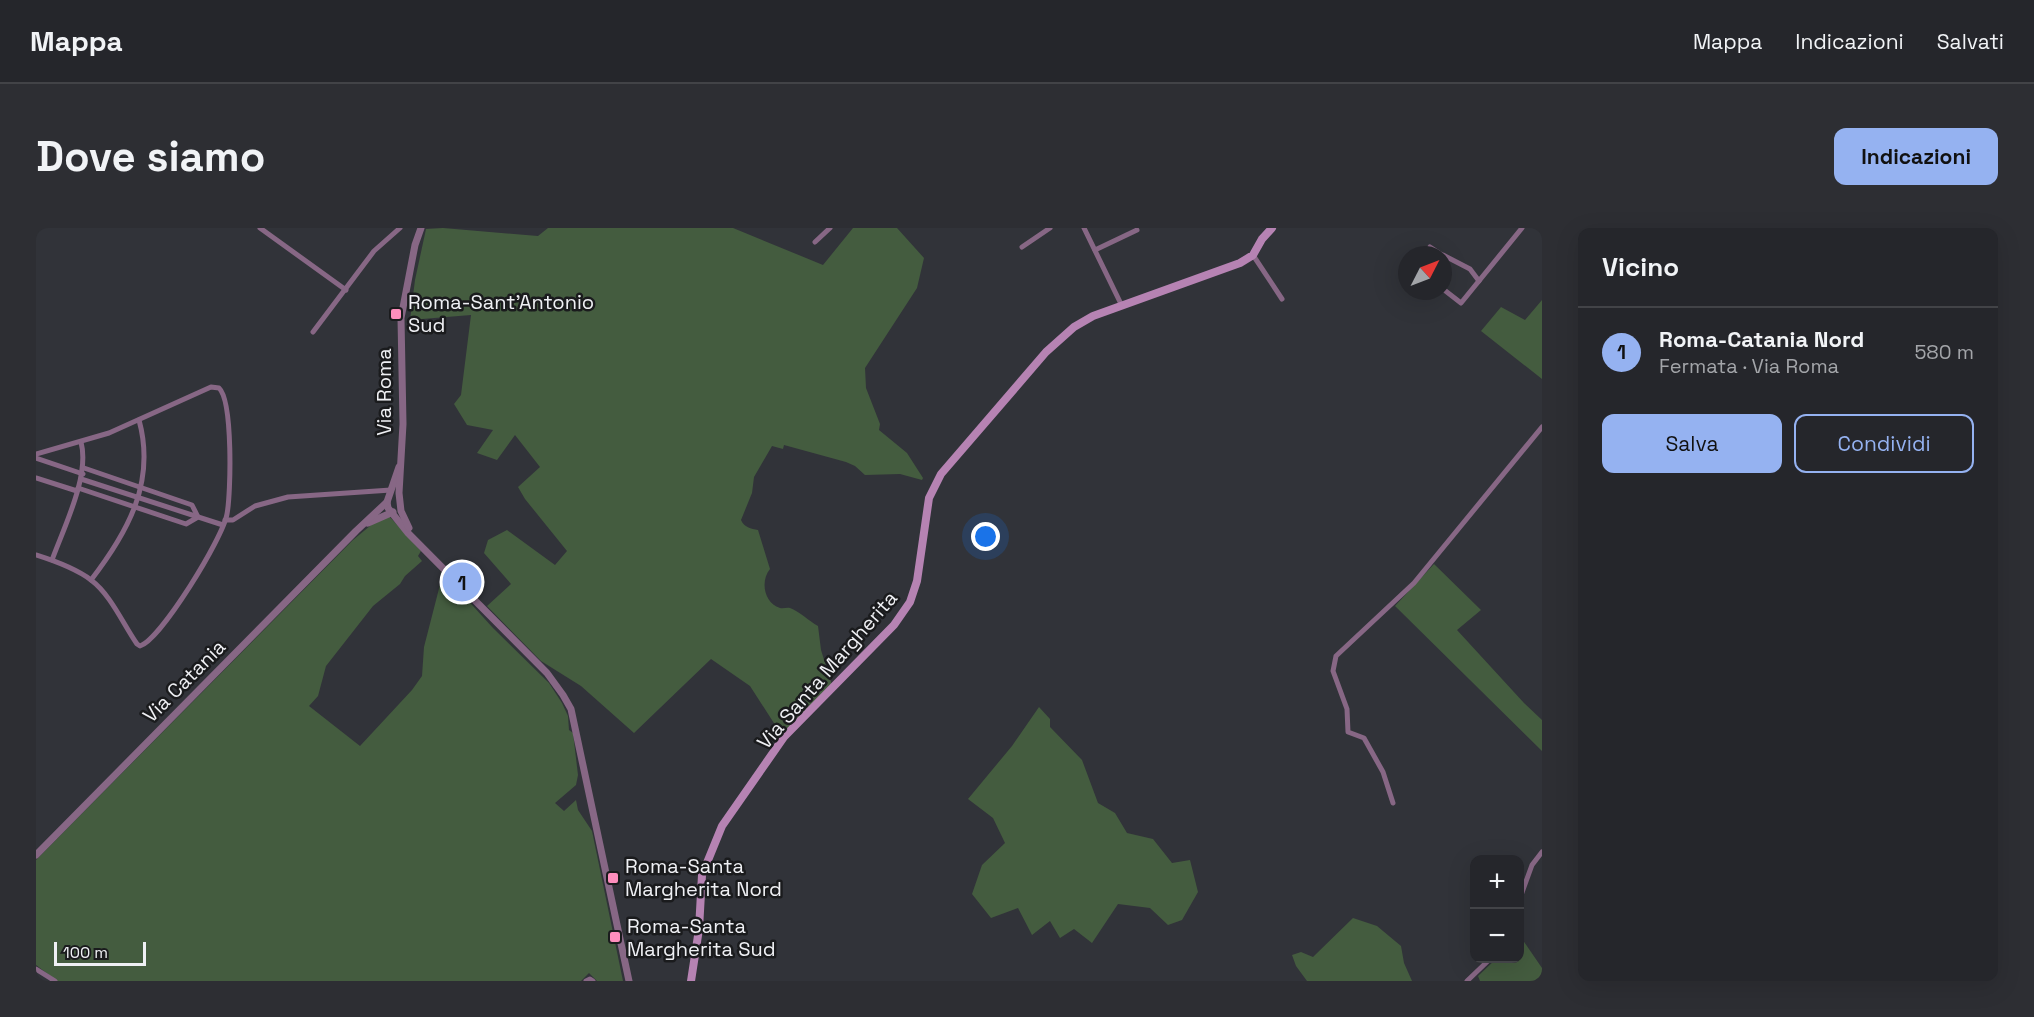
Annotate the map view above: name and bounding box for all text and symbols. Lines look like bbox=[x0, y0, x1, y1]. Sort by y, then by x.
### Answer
text: Mappa bbox=[30, 23, 123, 59]
text: Mappa bbox=[1693, 28, 1762, 55]
text: Indicazioni bbox=[1795, 28, 1904, 55]
text: Salvati bbox=[1937, 28, 2004, 55]
button: Indicazioni bbox=[1834, 128, 1998, 185]
text: Dove siamo bbox=[36, 130, 265, 183]
north arrow bbox=[1398, 246, 1452, 300]
text: Vicino bbox=[1602, 250, 1679, 284]
place label: Roma-Sant'Antonio Sud bbox=[408, 289, 594, 338]
marker: Roma-Sant'Antonio Sud bbox=[389, 307, 403, 321]
text: Roma-Catania Nord bbox=[1659, 325, 1864, 353]
text: 1 bbox=[1617, 339, 1626, 365]
text: 580 m bbox=[1914, 339, 1974, 365]
street label: Via Roma bbox=[371, 348, 397, 436]
text: Fermata · Via Roma bbox=[1659, 353, 1839, 379]
button: Salva bbox=[1602, 414, 1782, 473]
button: Condividi bbox=[1794, 414, 1974, 473]
your location bbox=[971, 522, 1000, 551]
pin: 1 bbox=[442, 560, 482, 604]
street label: Via Santa Margherita bbox=[751, 585, 903, 755]
street label: Via Catania bbox=[137, 634, 231, 728]
place label: Roma-Santa Margherita Nord bbox=[625, 853, 782, 902]
map controls bbox=[1470, 855, 1524, 963]
button: + bbox=[1470, 855, 1524, 909]
marker: Roma-Santa Margherita Nord bbox=[606, 871, 620, 885]
button: − bbox=[1470, 909, 1524, 963]
place label: Roma-Santa Margherita Sud bbox=[627, 913, 776, 962]
marker: Roma-Santa Margherita Sud bbox=[608, 930, 622, 944]
scale bar bbox=[54, 939, 146, 966]
text: 100 m bbox=[63, 942, 108, 963]

